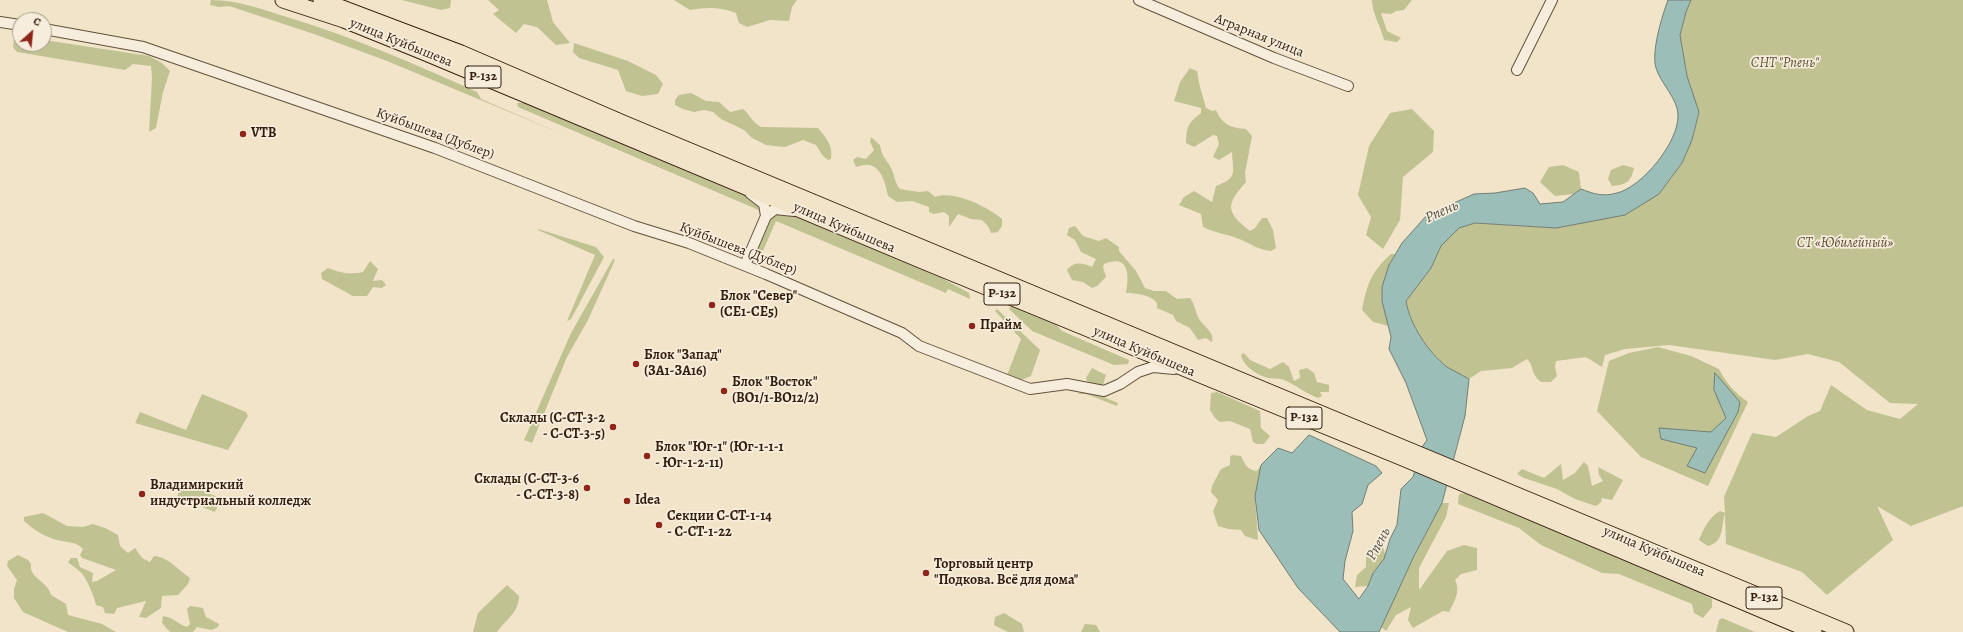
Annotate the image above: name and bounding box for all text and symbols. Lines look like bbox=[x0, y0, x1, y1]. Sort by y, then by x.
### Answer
street label: Аграрная улица bbox=[1212, 10, 1306, 62]
north arrow bbox=[12, 12, 52, 52]
text: С bbox=[31, 14, 44, 30]
street label: улица Куйбышева bbox=[347, 15, 455, 71]
park label: СНТ "Рпень" bbox=[1751, 56, 1819, 72]
road number: Р-132 bbox=[465, 66, 501, 88]
street label: Куйбышева (Дублер) bbox=[374, 105, 496, 163]
place label: VTB bbox=[251, 126, 276, 142]
marker: VTB bbox=[238, 129, 248, 139]
water label: Рпень bbox=[1423, 197, 1461, 227]
street label: улица Куйбышева bbox=[790, 199, 898, 257]
street label: Куйбышева (Дублер) bbox=[677, 219, 799, 279]
park label: СТ «Юбилейный» bbox=[1797, 236, 1893, 252]
road number: Р-132 bbox=[984, 283, 1020, 305]
place label: Блок "Север" (СЕ1-СЕ5) bbox=[720, 289, 797, 322]
marker: Блок "Север" (СЕ1-СЕ5) bbox=[707, 300, 717, 310]
place label: Прайм bbox=[980, 318, 1022, 334]
marker: Прайм bbox=[967, 321, 977, 331]
street label: улица Куйбышева bbox=[1090, 323, 1198, 381]
place label: Блок "Запад" (ЗА1-ЗА16) bbox=[644, 348, 722, 380]
marker: Блок "Запад" (ЗА1-ЗА16) bbox=[631, 359, 641, 369]
place label: Блок "Восток" (ВО1/1-ВО12/2) bbox=[732, 375, 819, 408]
marker: Блок "Восток" (ВО1/1-ВО12/2) bbox=[719, 386, 729, 396]
road number: Р-132 bbox=[1286, 407, 1322, 429]
place label: Склады (С-СТ-3-2 - С-СТ-3-5) bbox=[500, 411, 605, 444]
marker: Склады (С-СТ-3-2 - С-СТ-3-5) bbox=[608, 422, 618, 432]
place label: Блок "Юг-1" (Юг-1-1-1 - Юг-1-2-11) bbox=[655, 440, 784, 472]
marker: Блок "Юг-1" (Юг-1-1-1 - Юг-1-2-11) bbox=[642, 451, 652, 461]
place label: Склады (С-СТ-3-6 - С-СТ-3-8) bbox=[474, 472, 579, 504]
place label: Владимирский индустриальный колледж bbox=[150, 478, 311, 510]
marker: Склады (С-СТ-3-6 - С-СТ-3-8) bbox=[582, 483, 592, 493]
marker: Владимирский индустриальный колледж bbox=[137, 489, 147, 499]
place label: Idea bbox=[635, 493, 661, 509]
marker: Idea bbox=[622, 496, 632, 506]
place label: Секции С-СТ-1-14 - С-СТ-1-22 bbox=[667, 509, 772, 542]
marker: Секции С-СТ-1-14 - С-СТ-1-22 bbox=[654, 520, 664, 530]
street label: улица Куйбышева bbox=[1600, 523, 1708, 581]
water label: Рпень bbox=[1363, 525, 1395, 563]
place label: Торговый центр "Подкова. Всё для дома" bbox=[934, 557, 1078, 590]
marker: Торговый центр "Подкова. Всё для дома" bbox=[921, 568, 931, 578]
road number: Р-132 bbox=[1746, 587, 1782, 609]

